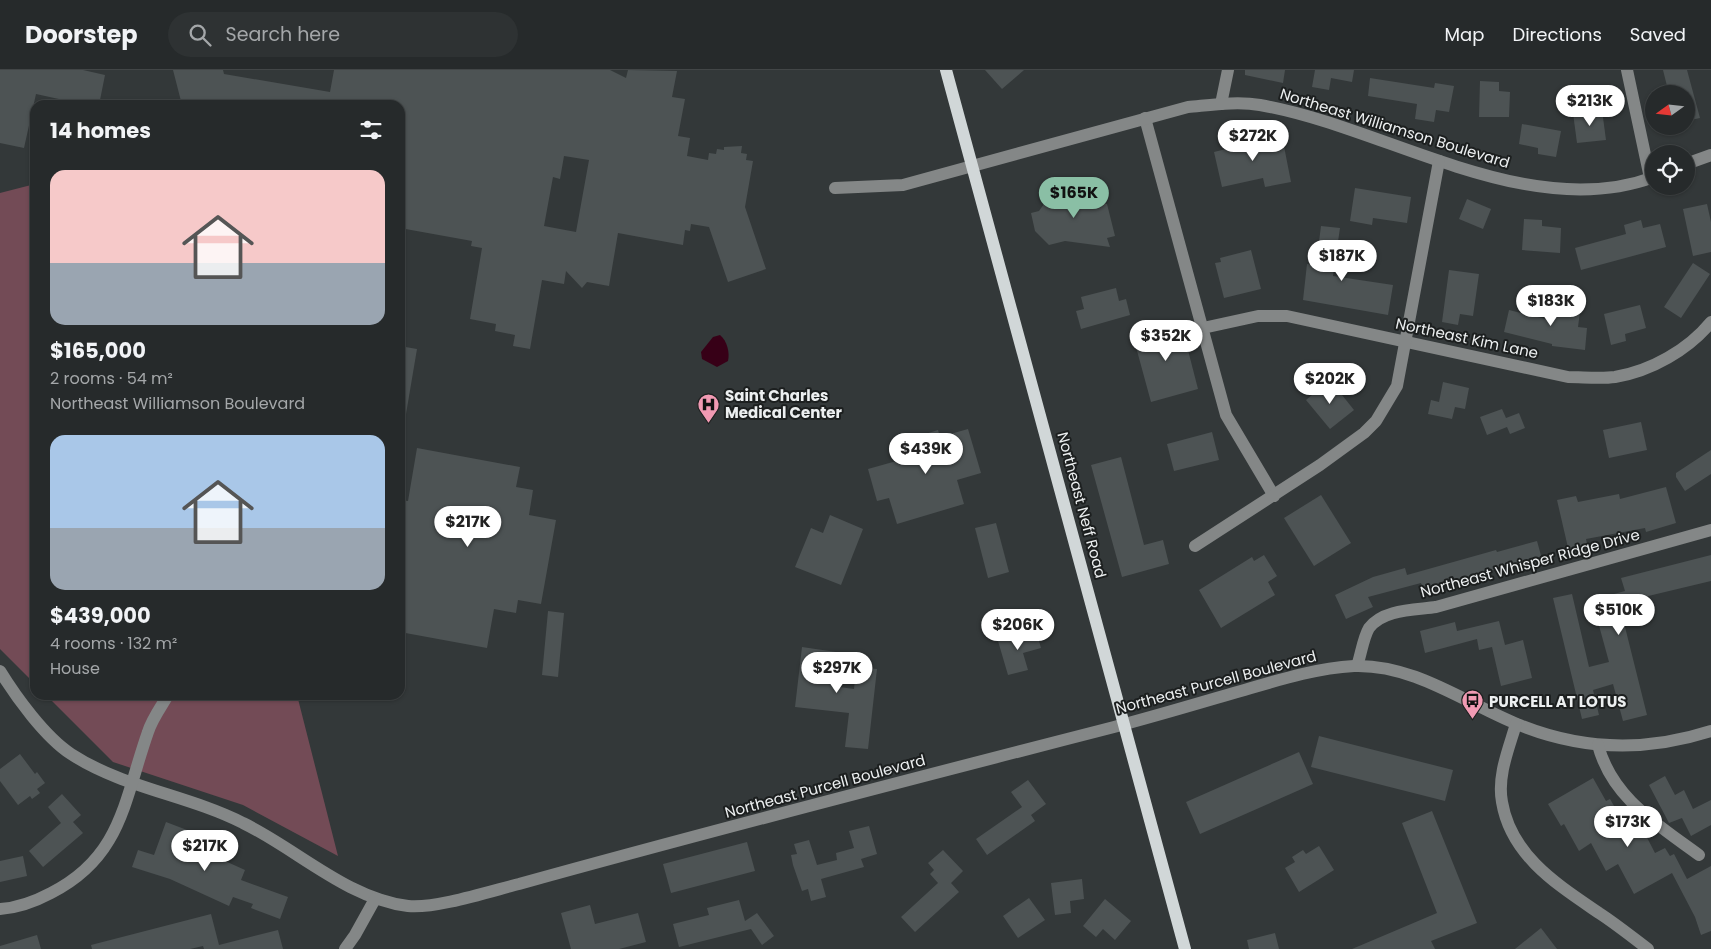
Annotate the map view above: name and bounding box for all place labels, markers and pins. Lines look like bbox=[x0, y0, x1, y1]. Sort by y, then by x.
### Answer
pin: $213K bbox=[1555, 85, 1625, 127]
pin: $272K bbox=[1218, 119, 1288, 162]
pin: $165K bbox=[1039, 176, 1109, 219]
pin: $187K bbox=[1307, 240, 1377, 282]
pin: $183K bbox=[1516, 284, 1586, 327]
pin: $352K bbox=[1131, 320, 1201, 362]
pin: $202K bbox=[1295, 362, 1365, 405]
place label: Saint Charles Medical Center bbox=[725, 385, 843, 423]
hospital icon: Saint Charles Medical Center bbox=[697, 392, 721, 423]
pin: $439K bbox=[891, 432, 961, 475]
pin: $217K bbox=[433, 506, 503, 548]
pin: $510K bbox=[1584, 594, 1654, 636]
pin: $206K bbox=[983, 608, 1053, 651]
pin: $297K bbox=[802, 652, 872, 694]
bus stop icon: PURCELL AT LOTUS bbox=[1461, 689, 1485, 720]
place label: PURCELL AT LOTUS bbox=[1489, 691, 1626, 712]
pin: $173K bbox=[1593, 806, 1663, 848]
pin: $217K bbox=[170, 830, 240, 872]

